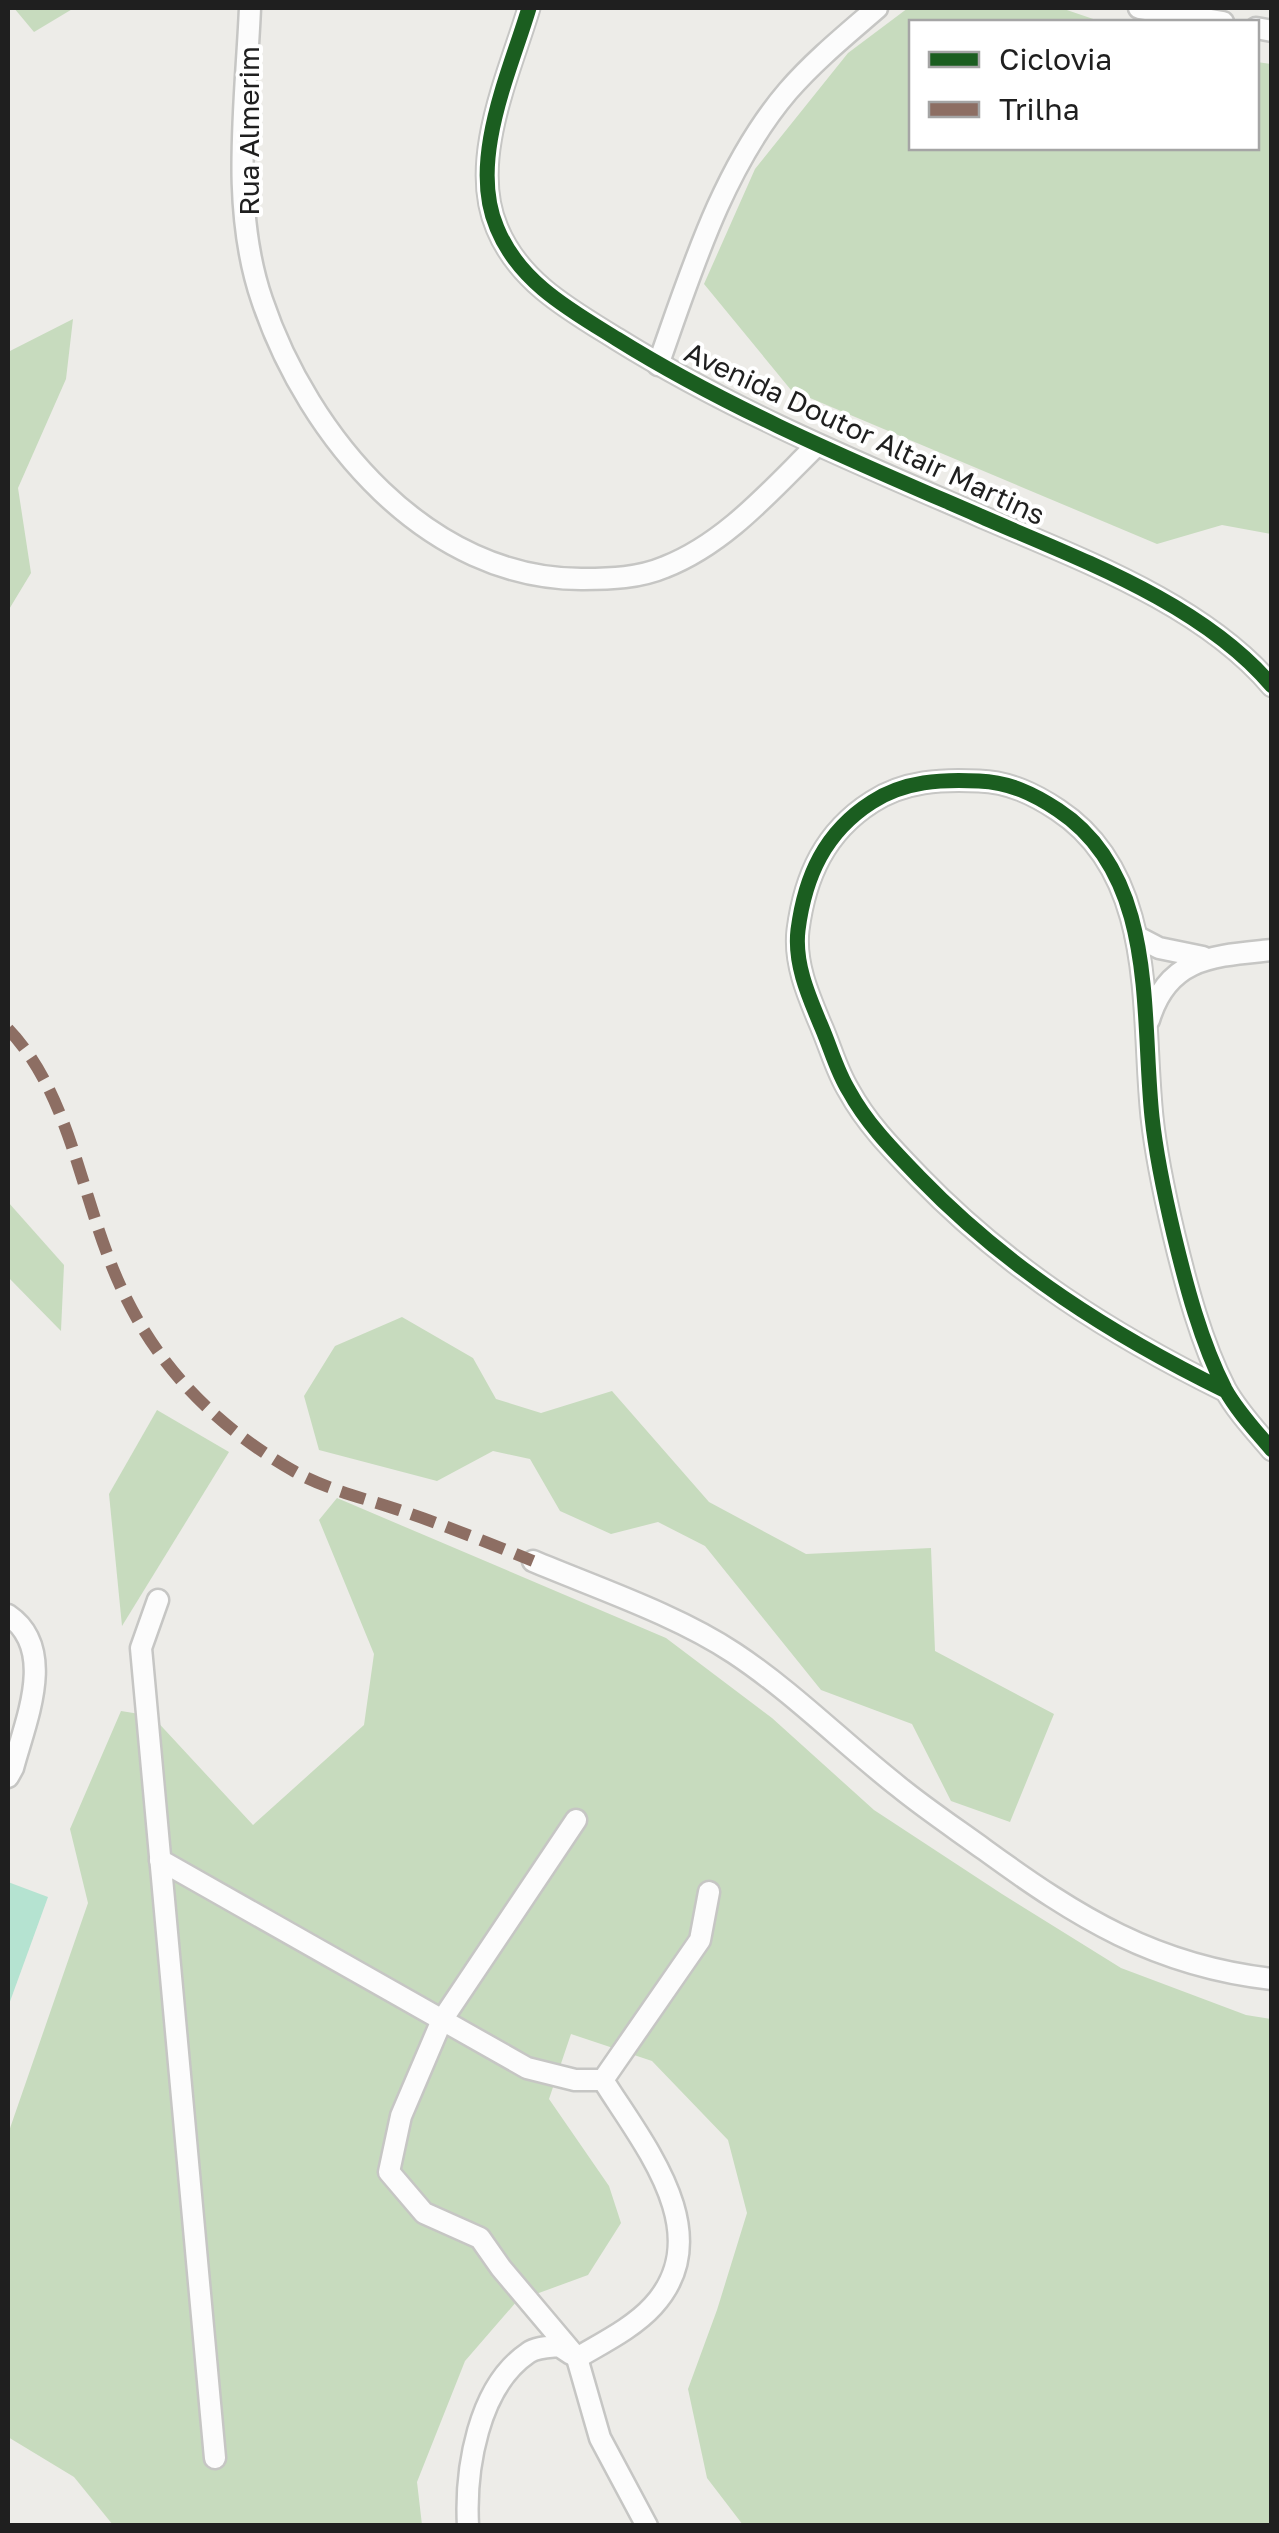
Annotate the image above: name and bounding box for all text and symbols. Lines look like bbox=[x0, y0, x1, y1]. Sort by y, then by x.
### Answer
legend bbox=[909, 20, 1259, 150]
text: Ciclovia bbox=[999, 41, 1112, 77]
street label: Rua Almerim bbox=[232, 46, 265, 216]
text: Trilha bbox=[999, 91, 1080, 127]
street label: Avenida Doutor Altair Martins bbox=[680, 335, 1050, 531]

